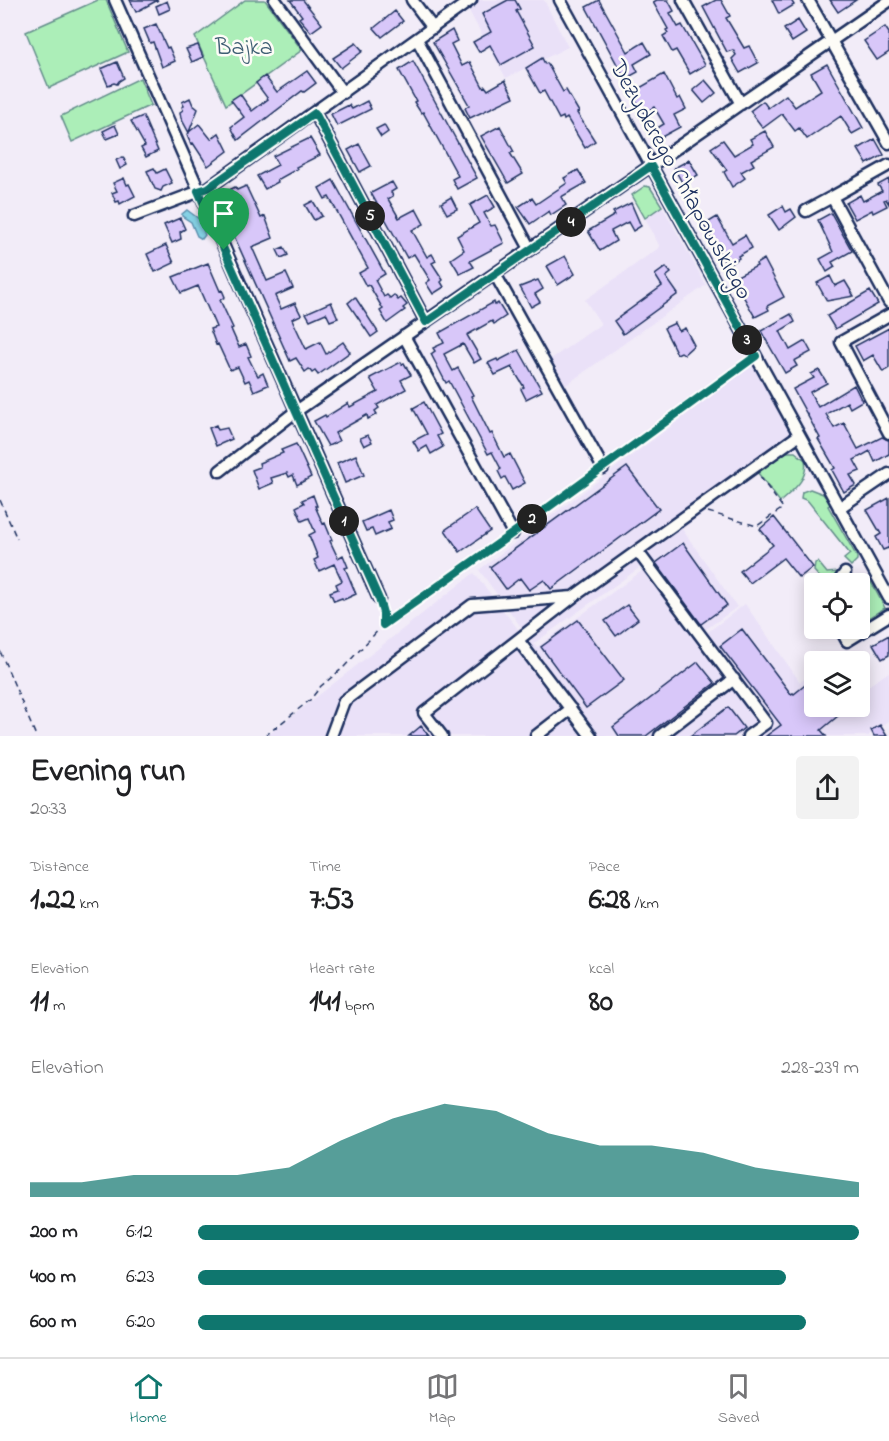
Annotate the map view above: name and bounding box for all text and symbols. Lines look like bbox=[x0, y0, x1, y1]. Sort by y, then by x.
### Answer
park label: Bajka bbox=[214, 31, 273, 66]
street label: Dezyderego Chłapowskiego bbox=[598, 53, 760, 307]
pin bbox=[198, 188, 249, 250]
icon: arrive bbox=[207, 197, 240, 230]
pin: 5 bbox=[355, 201, 385, 231]
text: 5 bbox=[365, 204, 375, 228]
pin: 4 bbox=[556, 207, 586, 237]
text: 4 bbox=[568, 210, 574, 234]
pin: 3 bbox=[732, 325, 762, 355]
text: 3 bbox=[744, 328, 750, 352]
pin: 2 bbox=[517, 504, 547, 534]
pin: 1 bbox=[329, 506, 359, 536]
text: 2 bbox=[528, 507, 536, 531]
text: 1 bbox=[341, 509, 347, 533]
map controls bbox=[804, 573, 870, 717]
button: locate bbox=[804, 573, 870, 639]
button: layers bbox=[804, 651, 870, 717]
text: Evening run bbox=[30, 748, 185, 796]
button: share bbox=[796, 756, 859, 819]
text: 20:33 bbox=[30, 795, 67, 824]
text: Distance bbox=[30, 855, 89, 879]
text: Time bbox=[309, 855, 341, 879]
text: Pace bbox=[589, 855, 620, 879]
text: 1.22 bbox=[30, 879, 75, 923]
text: 7:53 bbox=[309, 879, 354, 923]
text: 6:28 bbox=[589, 879, 631, 923]
text: km bbox=[75, 892, 99, 916]
text: /km bbox=[631, 892, 659, 916]
text: Elevation bbox=[30, 957, 89, 981]
text: Heart rate bbox=[309, 957, 375, 981]
text: kcal bbox=[589, 957, 614, 981]
text: 11 bbox=[30, 981, 49, 1025]
text: 141 bbox=[309, 981, 341, 1025]
text: 80 bbox=[589, 981, 613, 1025]
text: m bbox=[49, 994, 66, 1018]
text: bpm bbox=[341, 994, 374, 1018]
text: Elevation bbox=[30, 1054, 104, 1083]
text: 228–239 m bbox=[781, 1054, 859, 1083]
text: 200 m bbox=[30, 1218, 78, 1247]
text: 6:12 bbox=[126, 1218, 153, 1247]
text: 400 m bbox=[30, 1263, 76, 1292]
text: 6:23 bbox=[126, 1263, 155, 1292]
text: 600 m bbox=[30, 1308, 77, 1337]
text: 6:20 bbox=[126, 1308, 155, 1337]
tab: Home bbox=[130, 1370, 167, 1430]
tab: Map bbox=[426, 1370, 459, 1430]
tab: Saved bbox=[718, 1370, 759, 1430]

